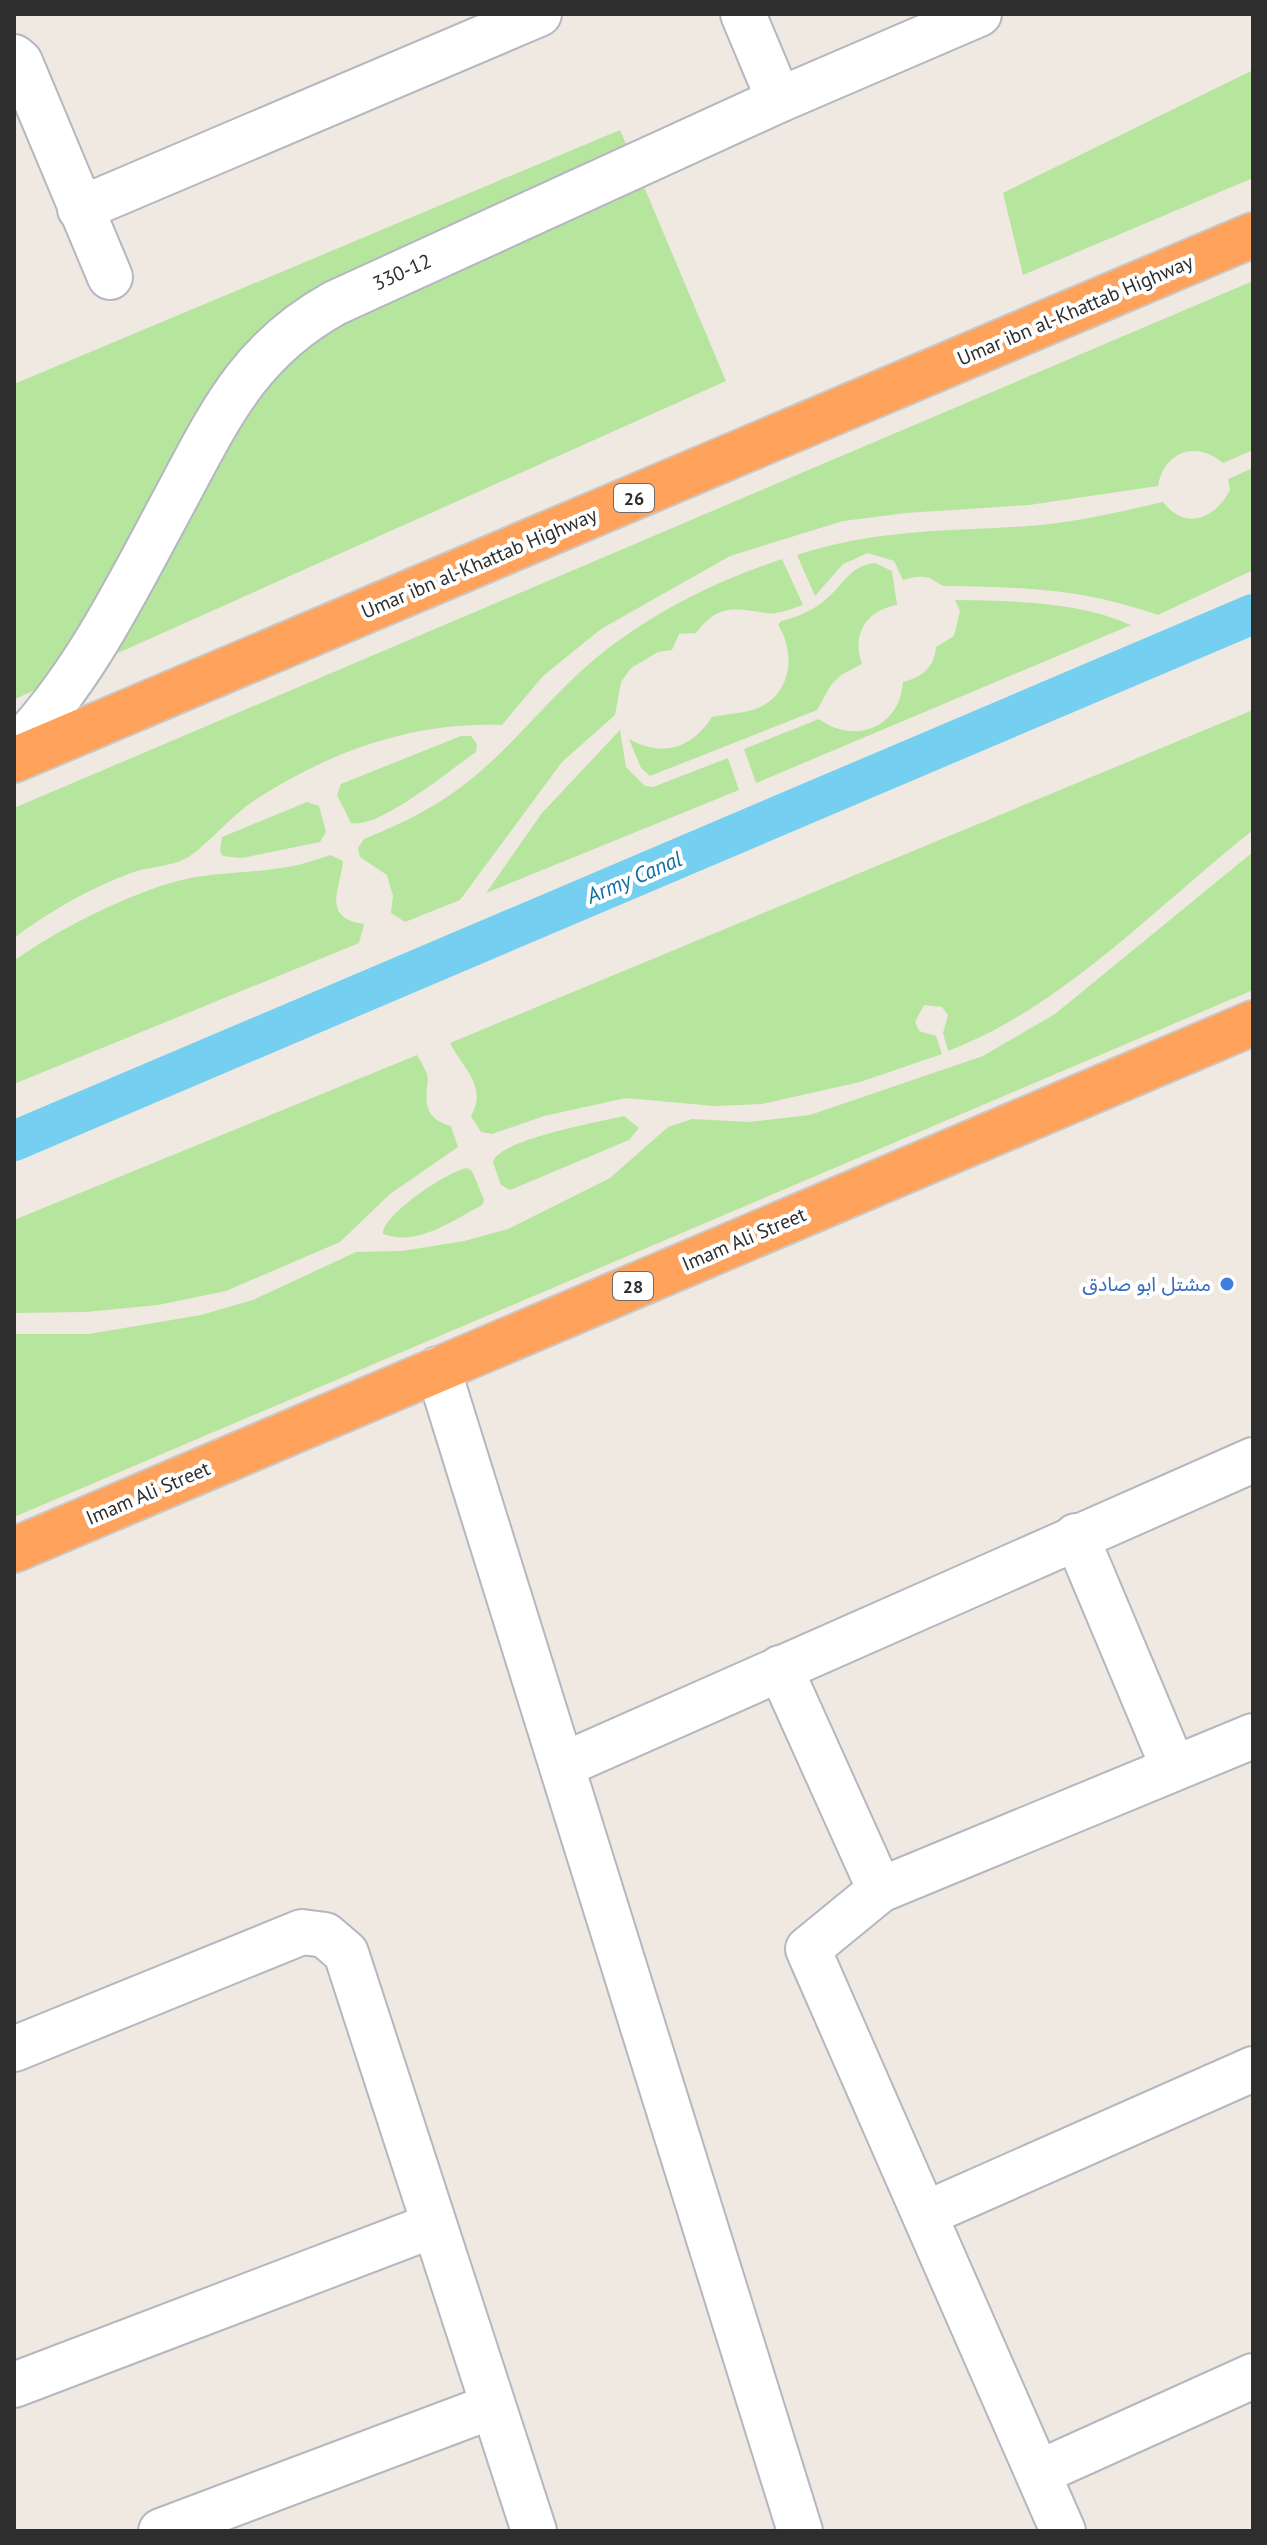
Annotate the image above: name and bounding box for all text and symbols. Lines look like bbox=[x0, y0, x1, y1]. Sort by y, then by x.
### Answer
street label: 330-12 bbox=[369, 248, 435, 296]
street label: Umar ibn al-Khattab Highway bbox=[953, 248, 1198, 372]
road number: 26 bbox=[614, 484, 654, 512]
street label: Umar ibn al-Khattab Highway bbox=[357, 501, 602, 625]
water label: Army Canal bbox=[581, 844, 686, 910]
street label: Imam Ali Street bbox=[678, 1201, 810, 1277]
place label: مشتل ابو صادق bbox=[1082, 1271, 1211, 1297]
road number: 28 bbox=[613, 1272, 653, 1300]
marker: مشتل ابو صادق bbox=[1218, 1275, 1236, 1293]
street label: Imam Ali Street bbox=[82, 1455, 214, 1531]

